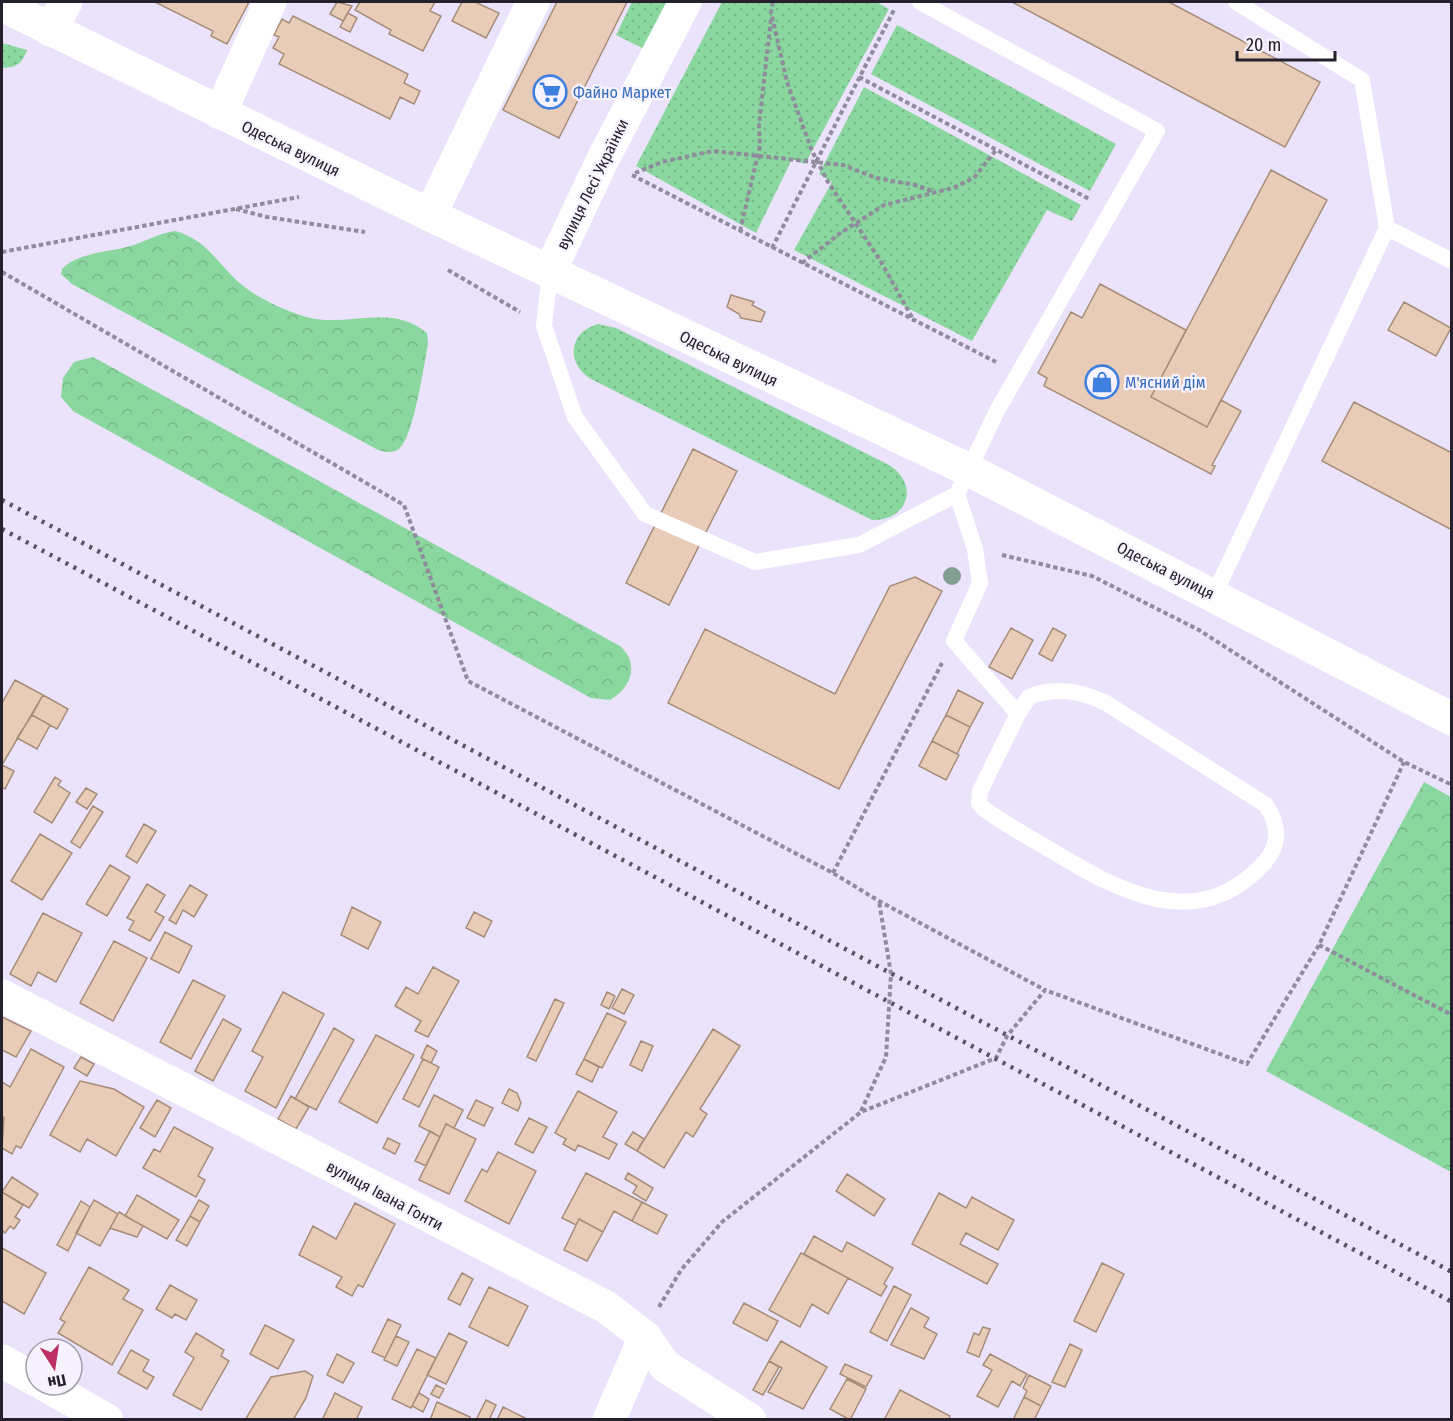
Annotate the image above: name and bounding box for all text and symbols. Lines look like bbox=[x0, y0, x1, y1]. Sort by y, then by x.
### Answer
scale bar bbox=[1237, 24, 1334, 62]
text: 20 m bbox=[1246, 34, 1281, 56]
supermarket icon: Файно Маркет bbox=[532, 74, 568, 110]
place label: Файно Маркет bbox=[573, 83, 671, 102]
street label: Одеська вулиця bbox=[239, 116, 343, 180]
street label: вулиця Лесі Українки bbox=[552, 116, 632, 253]
street label: Одеська вулиця bbox=[677, 326, 781, 390]
shop icon: М'ясний дім bbox=[1084, 364, 1120, 400]
place label: М'ясний дім bbox=[1125, 373, 1205, 392]
street label: Одеська вулиця bbox=[1114, 538, 1218, 603]
street label: вулиця Івана Гонти bbox=[323, 1157, 446, 1234]
north arrow bbox=[24, 1337, 84, 1397]
text: Пн bbox=[46, 1370, 68, 1392]

